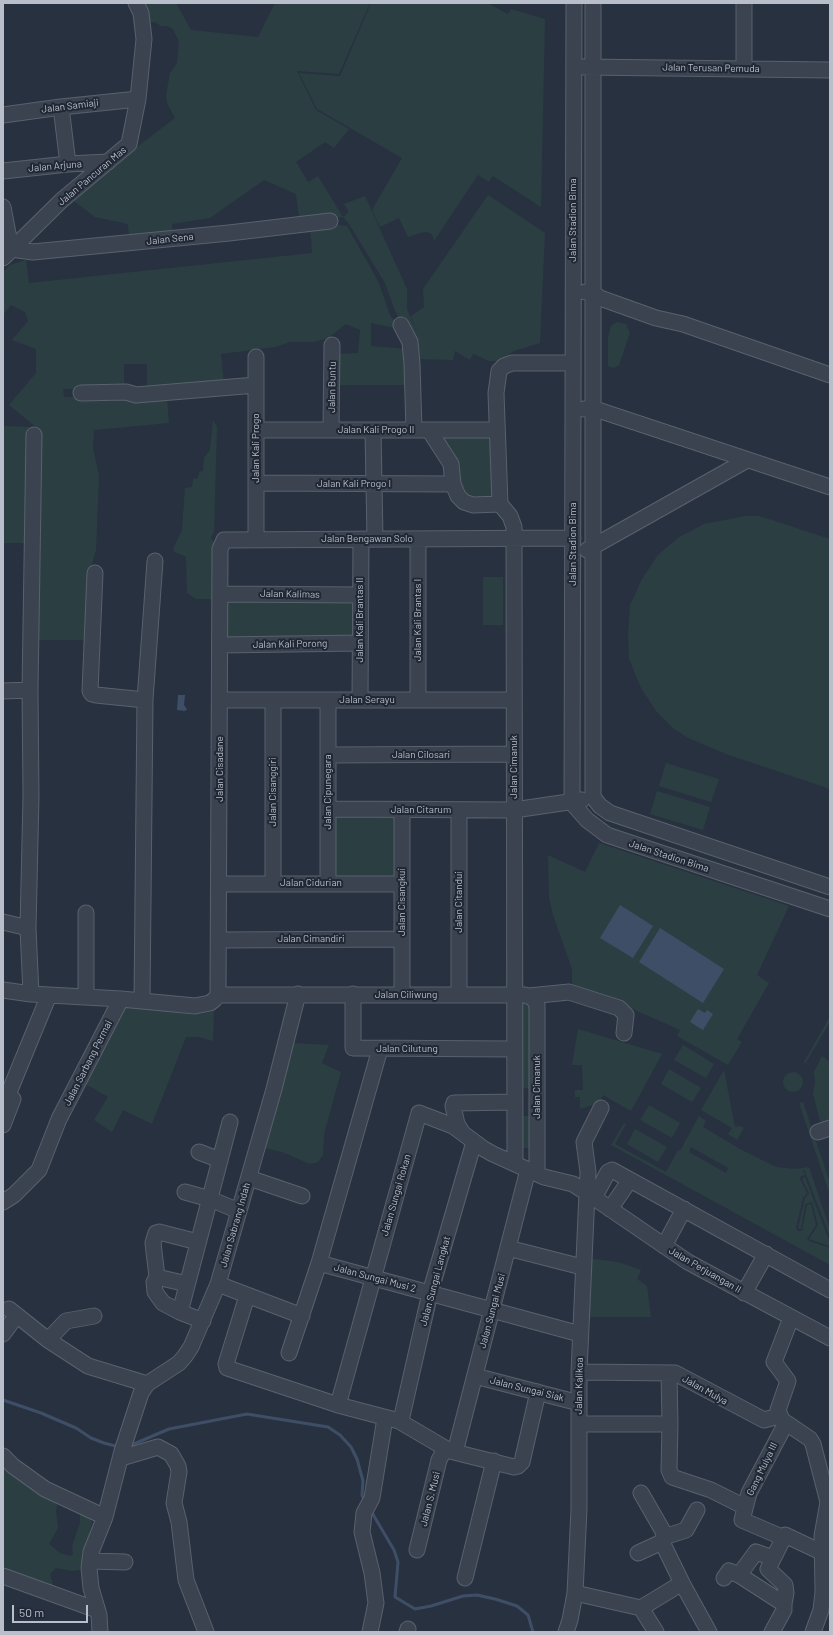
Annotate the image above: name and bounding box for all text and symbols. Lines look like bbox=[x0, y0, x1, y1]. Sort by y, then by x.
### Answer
street label: Jalan Terusan Pemuda bbox=[662, 61, 760, 75]
street label: Jalan Samiaji bbox=[41, 97, 99, 115]
street label: Jalan Pancuran Mas bbox=[55, 144, 129, 208]
street label: Jalan Arjuna bbox=[28, 158, 82, 174]
street label: Jalan Stadion Bima bbox=[567, 178, 579, 262]
street label: Jalan Sena bbox=[146, 231, 194, 247]
street label: Jalan Buntu bbox=[326, 361, 338, 413]
street label: Jalan Kali Progo bbox=[250, 413, 262, 483]
street label: Jalan Kali Progo II bbox=[338, 424, 414, 436]
street label: Jalan Kali Progo I bbox=[317, 478, 391, 490]
street label: Jalan Stadion Bima bbox=[567, 502, 579, 586]
street label: Jalan Bengawan Solo bbox=[321, 533, 413, 545]
street label: Jalan Kali Brantas II bbox=[354, 578, 366, 662]
street label: Jalan Kali Brantas I bbox=[412, 579, 424, 661]
street label: Jalan Kalimas bbox=[260, 587, 320, 601]
street label: Jalan Kali Porong bbox=[253, 637, 327, 651]
street label: Jalan Serayu bbox=[339, 694, 395, 706]
street label: Jalan Cimanuk bbox=[508, 735, 520, 799]
street label: Jalan Cisadane bbox=[214, 736, 226, 802]
street label: Jalan Cilosari bbox=[392, 749, 450, 761]
street label: Jalan Cipunegara bbox=[322, 754, 334, 830]
street label: Jalan Cisanggiri bbox=[267, 757, 279, 827]
street label: Jalan Citarum bbox=[391, 804, 451, 816]
street label: Jalan Stadion Bima bbox=[628, 837, 710, 875]
street label: Jalan Cisangkui bbox=[396, 868, 408, 936]
street label: Jalan Citandui bbox=[453, 871, 465, 933]
street label: Jalan Cidurian bbox=[280, 877, 342, 889]
street label: Jalan Cimandiri bbox=[277, 933, 345, 945]
street label: Jalan Ciliwung bbox=[375, 989, 437, 1001]
street label: Jalan Sarbang Permai bbox=[61, 1018, 115, 1108]
street label: Jalan Cilutung bbox=[376, 1043, 438, 1055]
street label: Jalan Cimanuk bbox=[531, 1055, 543, 1119]
street label: Jalan Sungai Rokan bbox=[379, 1153, 413, 1237]
street label: Jalan Sabrang Indah bbox=[217, 1181, 253, 1269]
street label: Jalan Sungai Langkat bbox=[417, 1235, 453, 1327]
street label: Jalan Perjuangan II bbox=[667, 1244, 743, 1296]
street label: Jalan Sungai Musi 2 bbox=[333, 1261, 417, 1295]
street label: Jalan Sungai Musi bbox=[476, 1272, 508, 1350]
street label: Jalan Kalikoa bbox=[573, 1357, 585, 1415]
street label: Jalan Mulya bbox=[680, 1373, 730, 1407]
street label: Jalan Sungai Siak bbox=[489, 1374, 565, 1404]
street label: Gang Mulya III bbox=[744, 1440, 780, 1498]
street label: Jalan S. Musi bbox=[417, 1470, 443, 1528]
scale bar bbox=[14, 1597, 90, 1623]
text: 50 m bbox=[19, 1605, 44, 1619]

